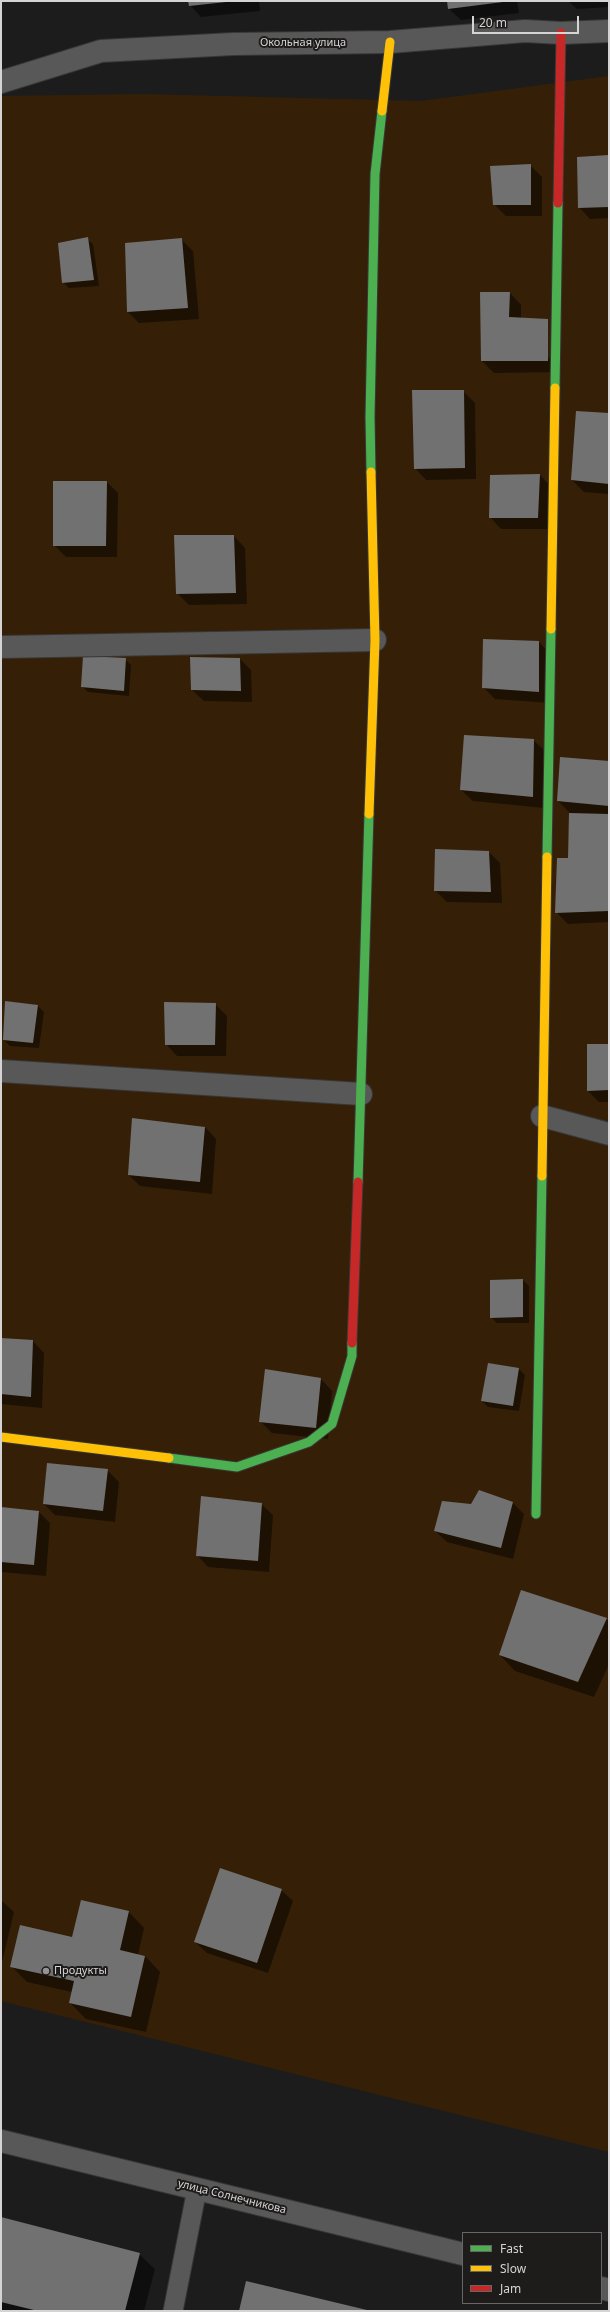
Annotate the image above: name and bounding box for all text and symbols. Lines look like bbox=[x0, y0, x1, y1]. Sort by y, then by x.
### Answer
scale bar bbox=[474, 8, 581, 34]
text: 20 m bbox=[479, 14, 507, 31]
street label: Окольная улица bbox=[260, 36, 346, 50]
place label: Продукты bbox=[54, 1964, 107, 1978]
marker: Продукты bbox=[41, 1966, 51, 1976]
street label: улица Солнечникова bbox=[176, 2177, 288, 2217]
legend bbox=[462, 2232, 602, 2304]
text: Fast bbox=[500, 2240, 523, 2257]
text: Slow bbox=[500, 2260, 526, 2277]
text: Jam bbox=[500, 2280, 521, 2297]

